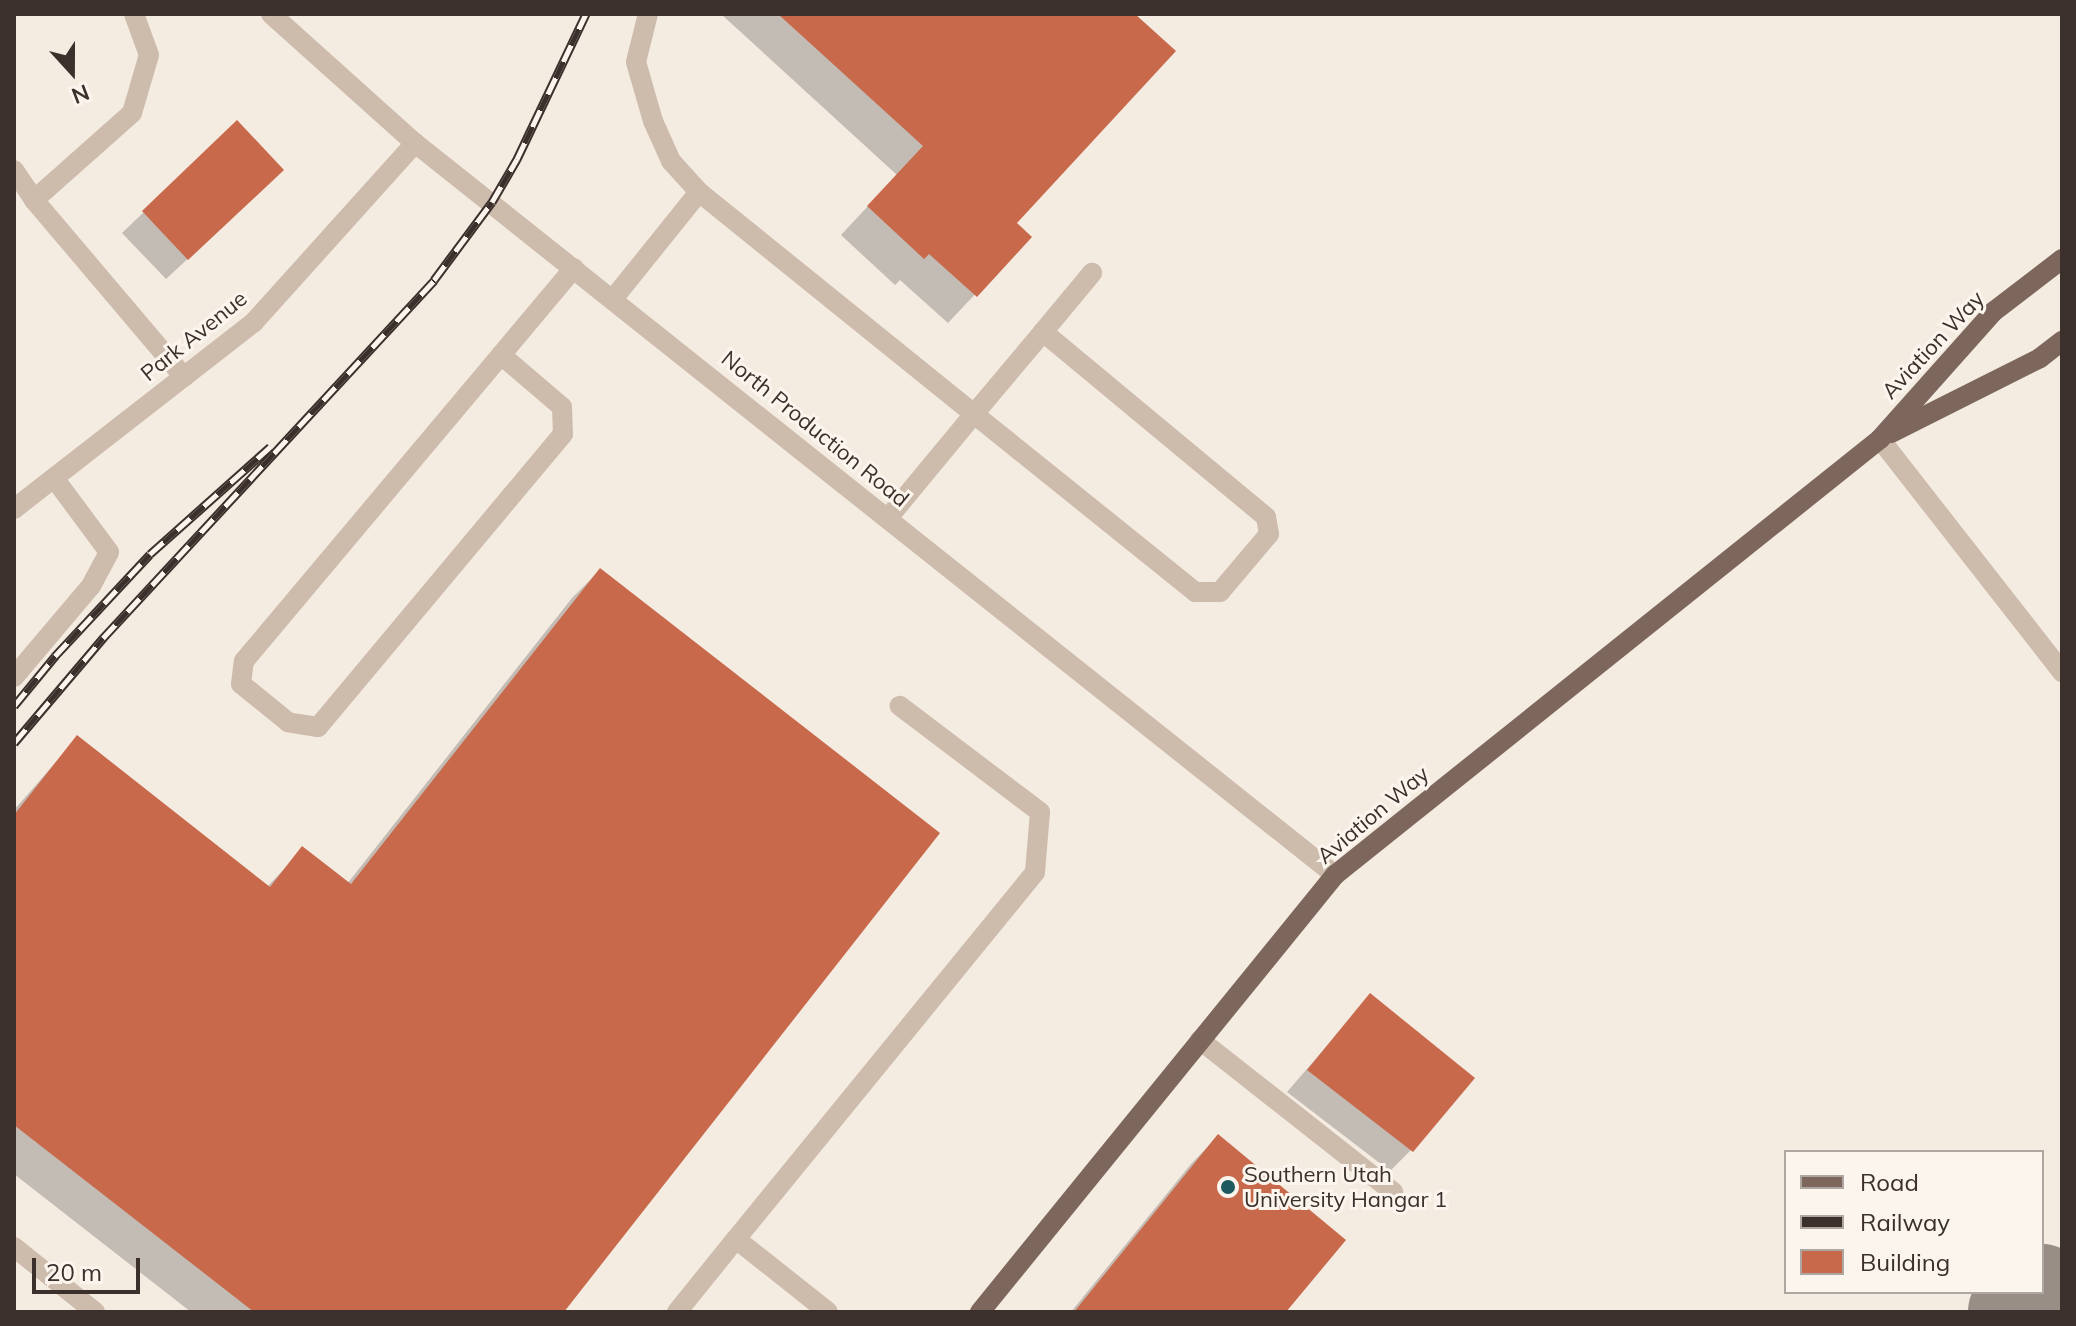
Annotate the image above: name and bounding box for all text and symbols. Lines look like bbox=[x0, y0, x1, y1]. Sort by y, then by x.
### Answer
north arrow bbox=[32, 32, 112, 112]
text: N bbox=[68, 78, 93, 110]
street label: Park Avenue bbox=[136, 285, 252, 387]
street label: Aviation Way bbox=[1876, 286, 1990, 404]
street label: North Production Road bbox=[716, 345, 914, 513]
street label: Aviation Way bbox=[1312, 761, 1434, 869]
legend bbox=[1784, 1150, 2044, 1294]
place label: Southern Utah University Hangar 1 bbox=[1244, 1161, 1447, 1212]
text: Road bbox=[1860, 1167, 1919, 1197]
marker: Southern Utah University Hangar 1 bbox=[1219, 1178, 1237, 1196]
text: Railway bbox=[1860, 1207, 1950, 1237]
scale bar bbox=[36, 1242, 144, 1292]
text: Building bbox=[1860, 1247, 1950, 1277]
text: 20 m bbox=[46, 1257, 102, 1287]

